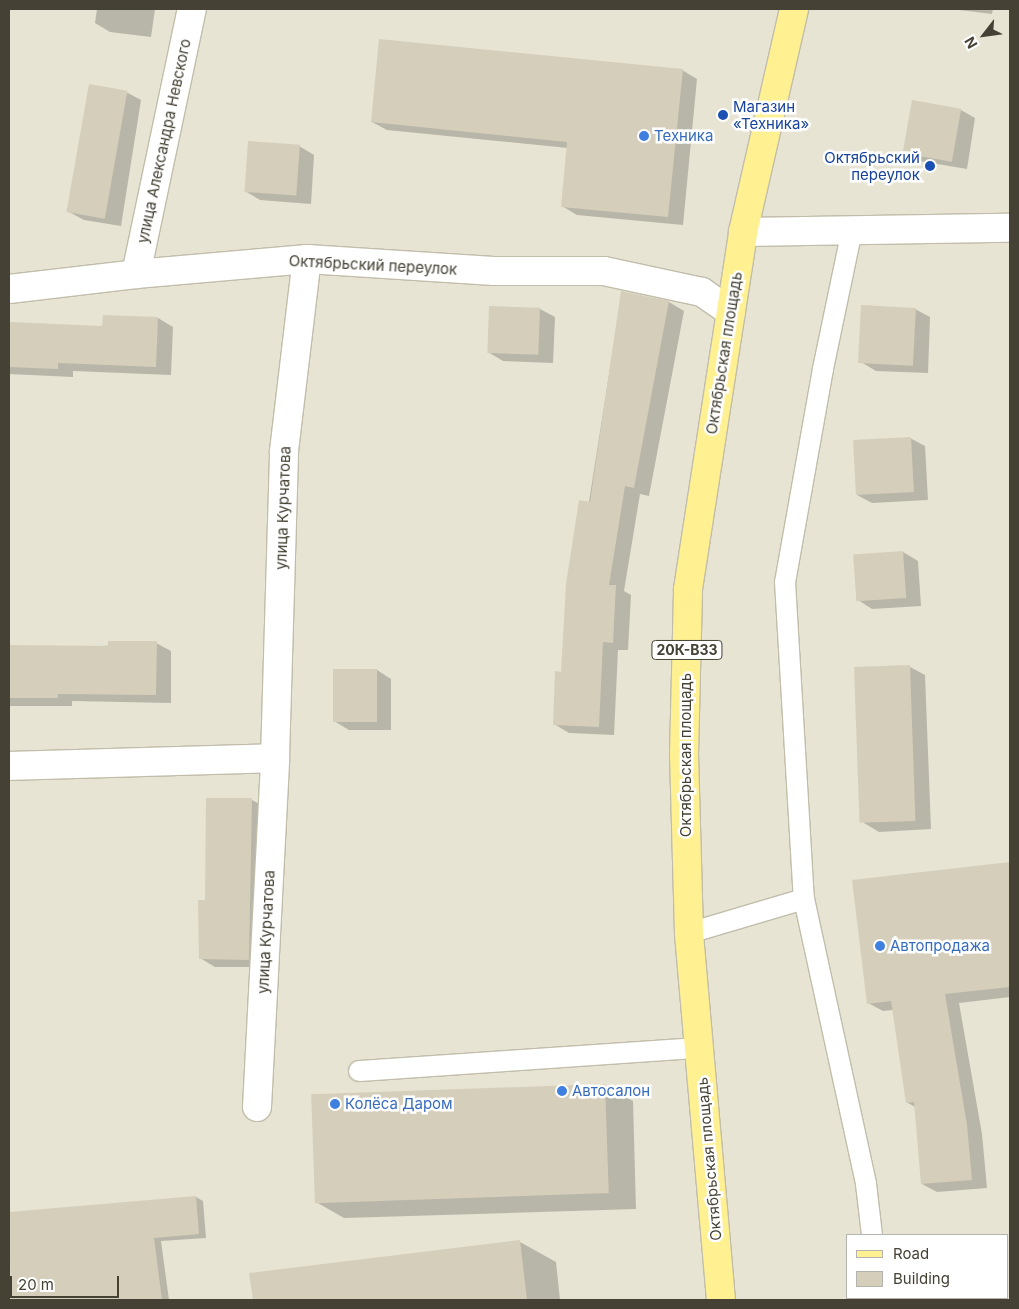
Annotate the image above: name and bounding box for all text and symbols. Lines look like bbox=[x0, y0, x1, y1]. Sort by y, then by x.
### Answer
north arrow bbox=[959, 10, 1009, 60]
text: N bbox=[961, 34, 981, 52]
street label: улица Александра Невского bbox=[133, 37, 195, 245]
place label: Магазин «Техника» bbox=[733, 97, 809, 132]
marker: Магазин «Техника» bbox=[717, 109, 729, 121]
place label: Техника bbox=[654, 127, 713, 145]
marker: Техника bbox=[638, 130, 650, 142]
place label: Октябрьский переулок bbox=[824, 148, 920, 183]
marker: Октябрьский переулок bbox=[924, 160, 936, 172]
street label: Октябрьский переулок bbox=[288, 252, 458, 278]
street label: Октябрьская площадь bbox=[702, 270, 746, 436]
street label: улица Курчатова bbox=[272, 446, 294, 570]
road number: 20К-В33 bbox=[651, 638, 723, 662]
street label: Октябрьская площадь bbox=[677, 673, 695, 837]
street label: улица Курчатова bbox=[254, 870, 278, 994]
place label: Автопродажа bbox=[890, 937, 990, 955]
marker: Автопродажа bbox=[874, 940, 886, 952]
street label: Октябрьская площадь bbox=[693, 1076, 725, 1242]
place label: Автосалон bbox=[572, 1082, 650, 1100]
marker: Автосалон bbox=[556, 1085, 568, 1097]
place label: Колёса Даром bbox=[345, 1095, 453, 1113]
marker: Колёса Даром bbox=[329, 1098, 341, 1110]
legend bbox=[846, 1234, 1009, 1299]
text: Road bbox=[893, 1244, 929, 1263]
scale bar bbox=[12, 1266, 121, 1298]
text: Building bbox=[893, 1269, 950, 1288]
text: 20 m bbox=[18, 1275, 54, 1294]

